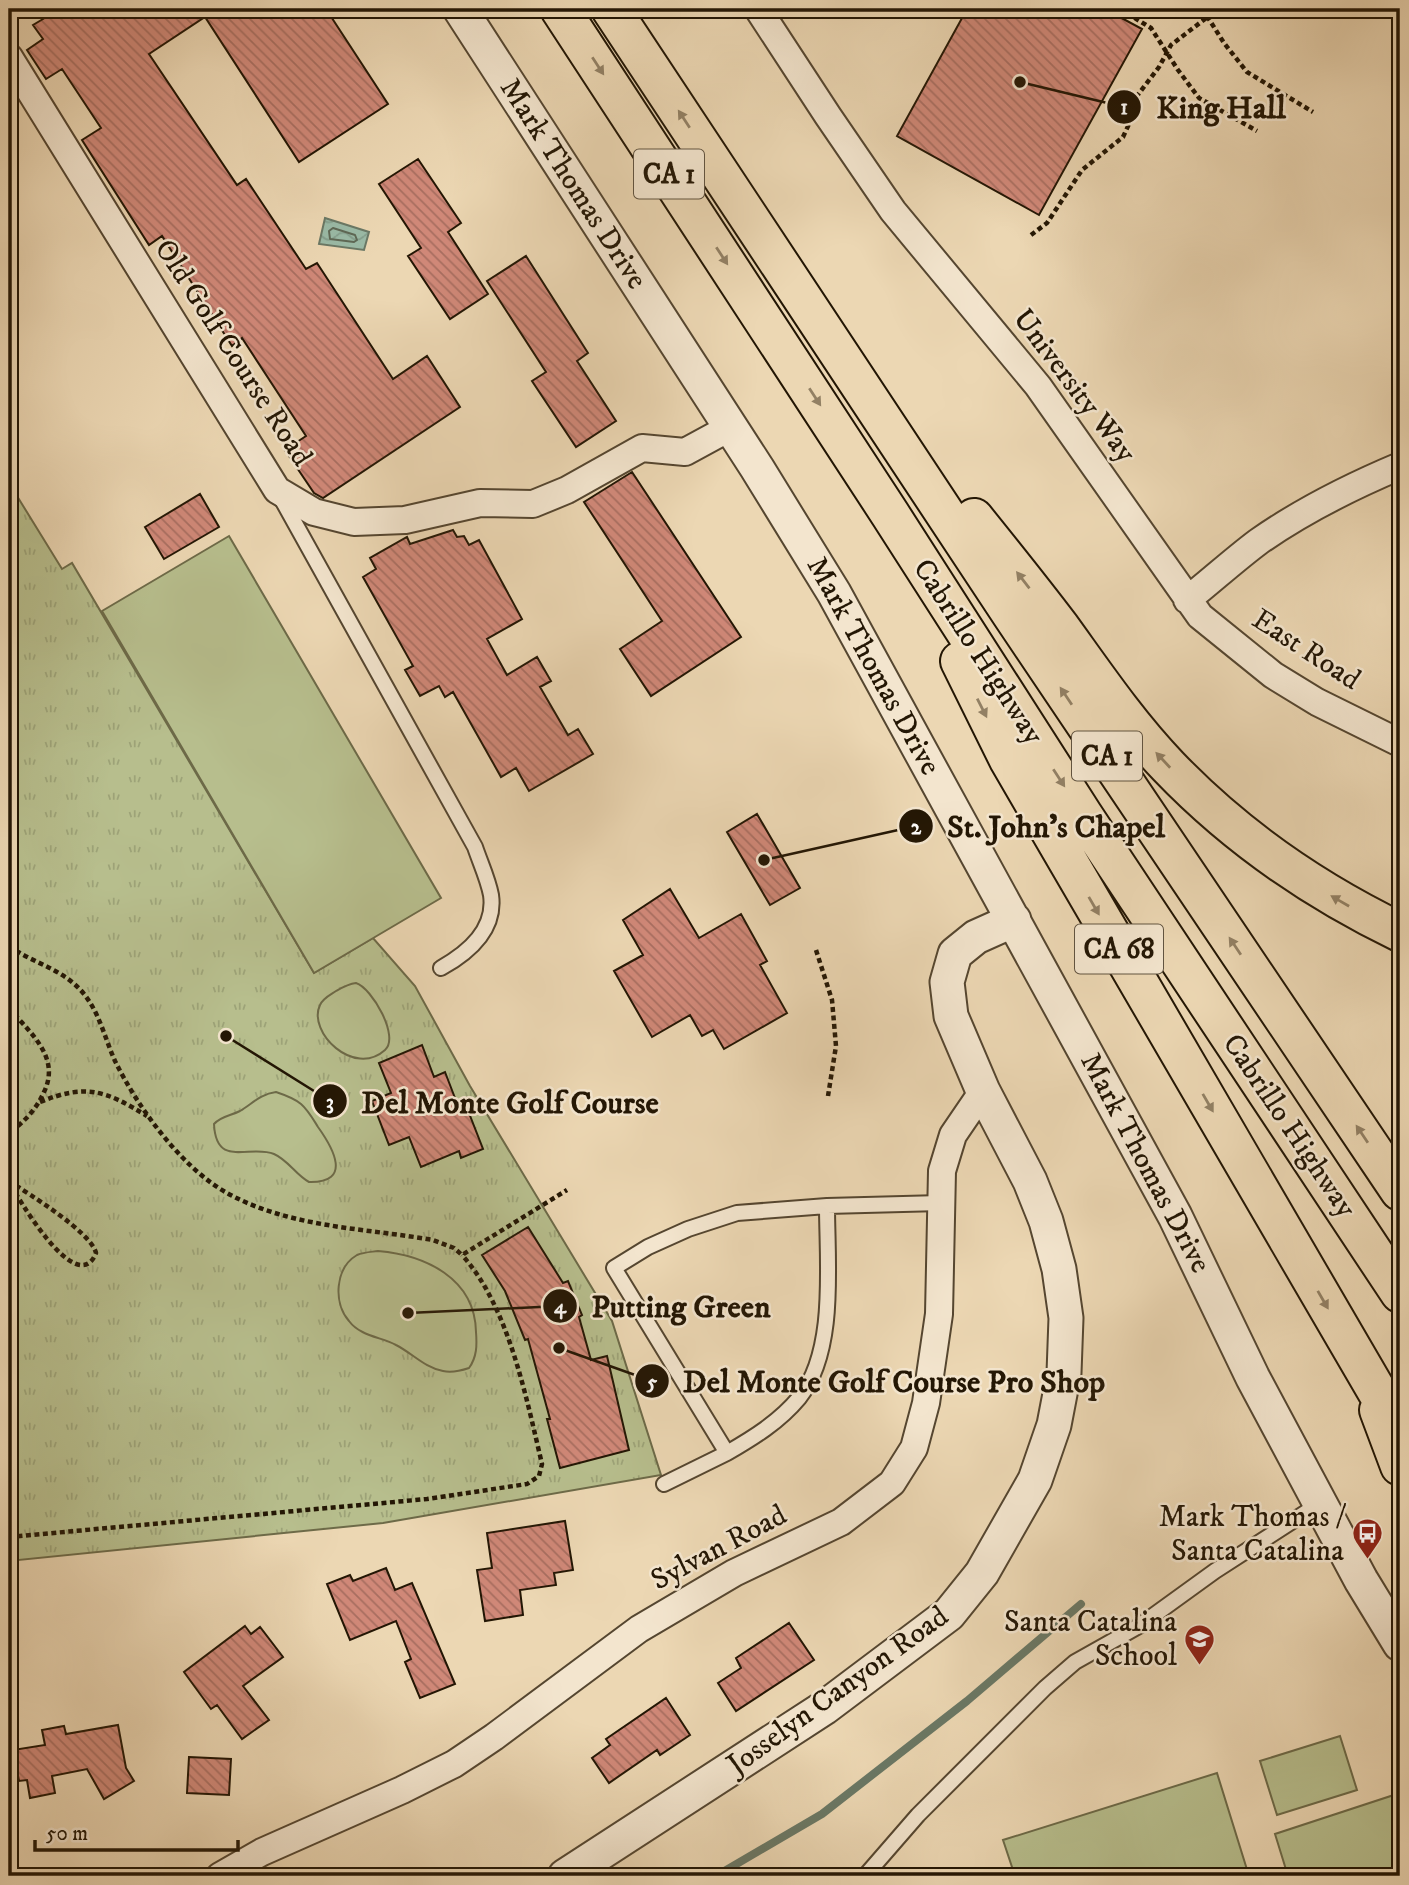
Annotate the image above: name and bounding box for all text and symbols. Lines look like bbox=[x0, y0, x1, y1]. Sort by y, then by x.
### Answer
one-way arrow bbox=[591, 56, 604, 76]
street label: Mark Thomas Drive bbox=[491, 72, 655, 296]
callout: King Hall bbox=[1107, 81, 1299, 134]
text: King Hall bbox=[1156, 89, 1286, 129]
text: 1 bbox=[1120, 95, 1128, 121]
one-way arrow bbox=[678, 110, 691, 129]
road number: CA 1 bbox=[634, 150, 704, 198]
street label: Old Golf Course Road bbox=[146, 233, 320, 473]
one-way arrow bbox=[716, 246, 729, 266]
street label: University Way bbox=[1004, 302, 1144, 471]
one-way arrow bbox=[808, 387, 821, 407]
street label: Mark Thomas Drive bbox=[798, 550, 948, 782]
street label: Cabrillo Highway bbox=[904, 552, 1052, 752]
one-way arrow bbox=[1016, 571, 1031, 589]
street label: East Road bbox=[1245, 601, 1367, 699]
one-way arrow bbox=[1060, 687, 1073, 706]
one-way arrow bbox=[977, 698, 988, 718]
road number: CA 1 bbox=[1072, 732, 1142, 780]
one-way arrow bbox=[1155, 752, 1171, 769]
one-way arrow bbox=[1052, 768, 1065, 787]
callout: St. John's Chapel bbox=[898, 800, 1180, 853]
text: St. John's Chapel bbox=[947, 808, 1165, 848]
text: 2 bbox=[911, 815, 922, 841]
one-way arrow bbox=[1330, 895, 1349, 907]
one-way arrow bbox=[1088, 897, 1100, 916]
road number: CA 68 bbox=[1075, 925, 1163, 974]
one-way arrow bbox=[1229, 936, 1242, 955]
street label: Cabrillo Highway bbox=[1214, 1027, 1364, 1225]
street label: Mark Thomas Drive bbox=[1071, 1047, 1219, 1279]
callout: Del Monte Golf Course bbox=[312, 1075, 673, 1128]
text: Del Monte Golf Course bbox=[361, 1084, 659, 1124]
text: 3 bbox=[326, 1090, 334, 1116]
one-way arrow bbox=[1202, 1093, 1214, 1113]
one-way arrow bbox=[1355, 1125, 1369, 1143]
callout: Putting Green bbox=[542, 1279, 785, 1332]
text: Putting Green bbox=[591, 1288, 771, 1328]
one-way arrow bbox=[1316, 1290, 1329, 1309]
text: 4 bbox=[554, 1294, 567, 1320]
callout: Del Monte Golf Course Pro Shop bbox=[634, 1355, 1120, 1408]
text: Del Monte Golf Course Pro Shop bbox=[683, 1363, 1105, 1403]
text: 5 bbox=[646, 1370, 658, 1396]
street label: Sylvan Road bbox=[645, 1497, 793, 1599]
place label: Mark Thomas / Santa Catalina bbox=[1159, 1499, 1347, 1570]
bus stop icon: Mark Thomas / Santa Catalina bbox=[1350, 1517, 1384, 1561]
street label: Josselyn Canyon Road bbox=[718, 1598, 956, 1785]
place label: Santa Catalina School bbox=[1004, 1604, 1177, 1675]
school or university icon: Santa Catalina School bbox=[1183, 1622, 1217, 1666]
scale bar bbox=[35, 1808, 238, 1852]
text: 50 m bbox=[46, 1821, 88, 1847]

